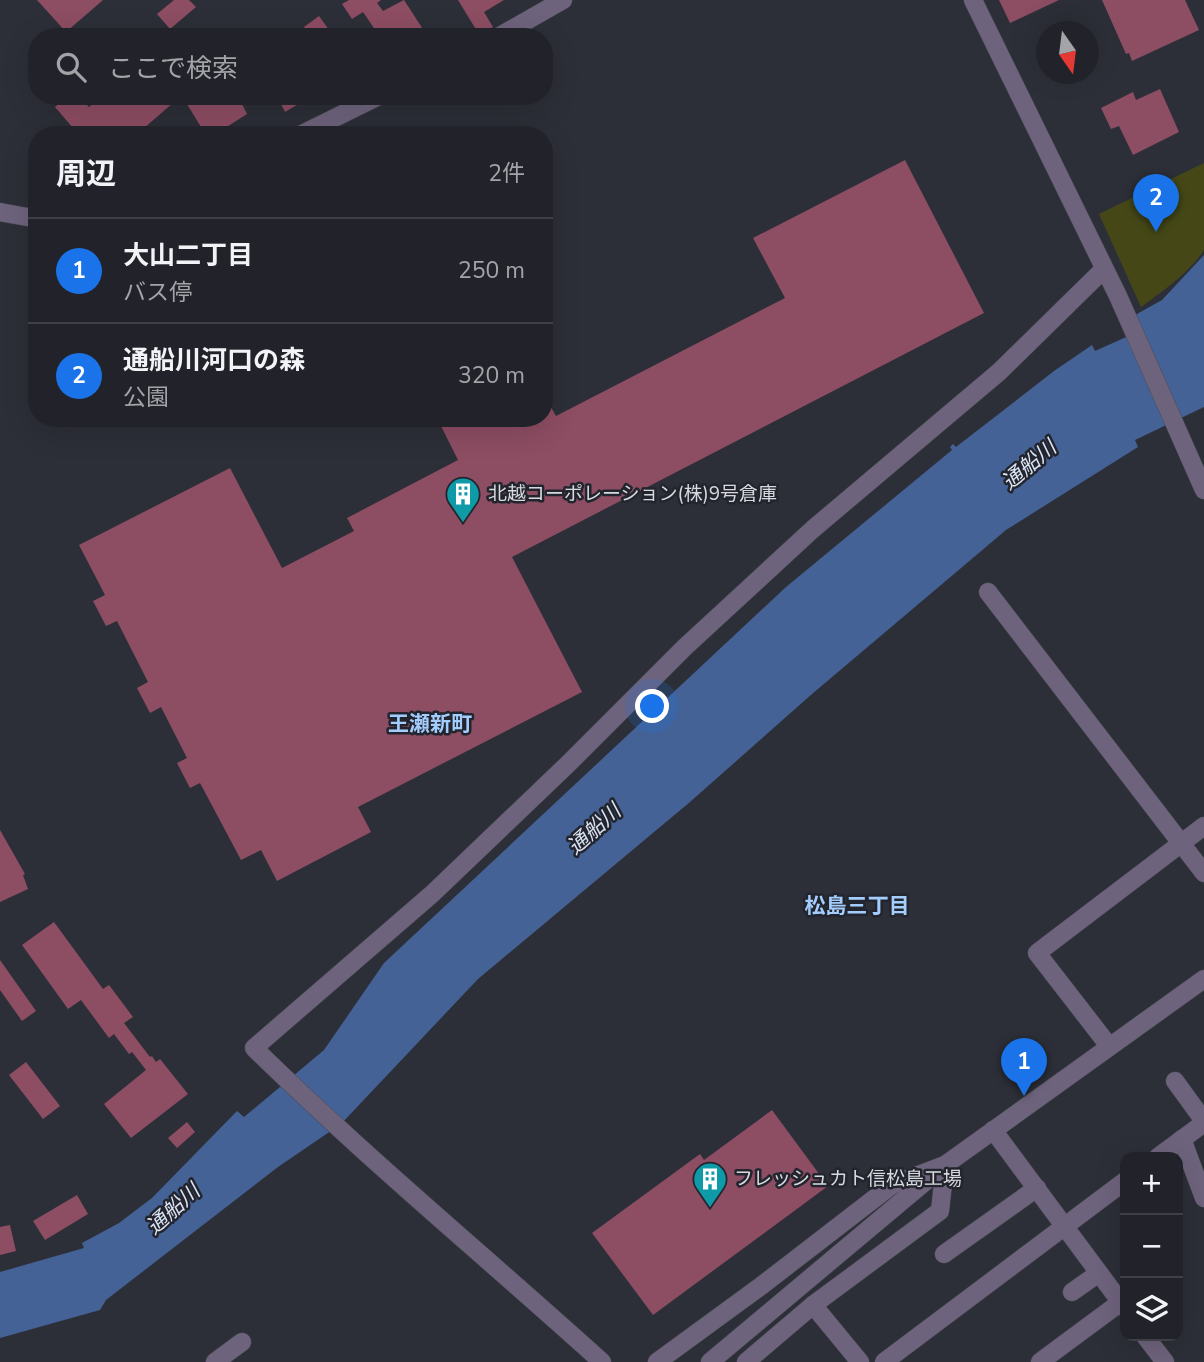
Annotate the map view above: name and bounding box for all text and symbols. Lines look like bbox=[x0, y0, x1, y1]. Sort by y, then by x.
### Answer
north arrow bbox=[1036, 21, 1099, 84]
search box bbox=[28, 28, 553, 105]
icon: search bbox=[52, 48, 90, 86]
text: ここで検索 bbox=[108, 51, 238, 86]
text: 周辺 bbox=[56, 154, 116, 195]
text: 2件 bbox=[488, 158, 525, 189]
pin: 2 bbox=[1133, 174, 1179, 232]
text: 大山二丁目 bbox=[123, 238, 253, 273]
text: 1 bbox=[72, 255, 86, 286]
text: 250 m bbox=[458, 255, 525, 286]
text: バス停 bbox=[123, 277, 192, 308]
text: 通船川河口の森 bbox=[123, 343, 305, 378]
text: 2 bbox=[72, 360, 86, 391]
text: 320 m bbox=[458, 360, 525, 391]
text: 公園 bbox=[123, 382, 169, 413]
water label: 通船川 bbox=[996, 433, 1064, 496]
building icon: 北越コーポレーション(株)9号倉庫 bbox=[444, 475, 482, 524]
place label: 北越コーポレーション(株)9号倉庫 bbox=[488, 481, 777, 507]
your location bbox=[635, 689, 669, 723]
district label: 王瀬新町 bbox=[388, 710, 472, 738]
water label: 通船川 bbox=[561, 796, 628, 860]
district label: 松島三丁目 bbox=[805, 892, 910, 920]
pin: 1 bbox=[1001, 1038, 1047, 1096]
map controls bbox=[1120, 1152, 1183, 1341]
button: + bbox=[1120, 1152, 1183, 1215]
building icon: フレッシュカト信松島工場 bbox=[691, 1160, 729, 1209]
place label: フレッシュカト信松島工場 bbox=[734, 1166, 962, 1192]
water label: 通船川 bbox=[140, 1176, 207, 1240]
button: − bbox=[1120, 1215, 1183, 1278]
button: layers bbox=[1120, 1278, 1183, 1341]

